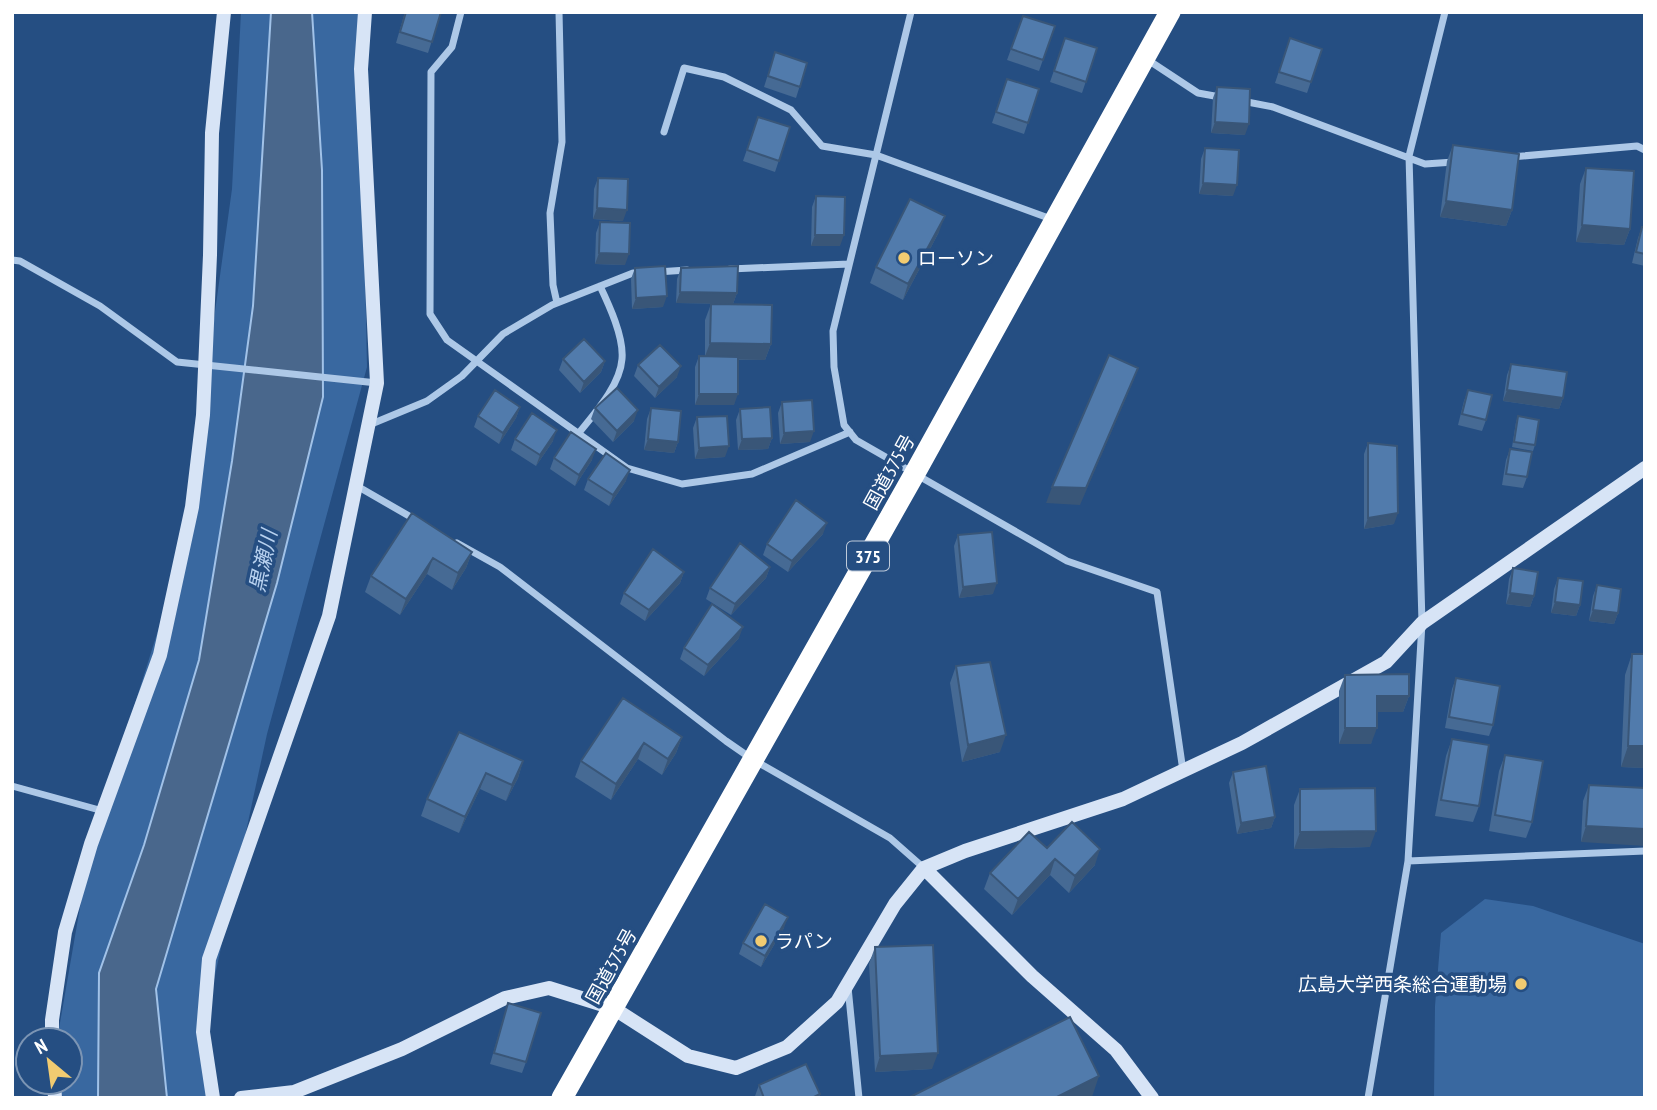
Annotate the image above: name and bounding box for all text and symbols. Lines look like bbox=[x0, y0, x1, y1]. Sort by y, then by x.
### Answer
place label: ローソン bbox=[918, 246, 994, 270]
marker: ローソン bbox=[896, 250, 912, 266]
street label: 国道375号 bbox=[858, 430, 920, 514]
water label: 黒瀬川 bbox=[243, 525, 283, 595]
road number: 375 bbox=[847, 542, 889, 570]
street label: 国道375号 bbox=[580, 924, 642, 1008]
place label: ラパン bbox=[775, 929, 833, 953]
marker: ラパン bbox=[753, 933, 769, 949]
place label: 広島大学西条総合運動場 bbox=[1298, 972, 1507, 996]
marker: 広島大学西条総合運動場 bbox=[1513, 976, 1529, 992]
north arrow bbox=[14, 1026, 84, 1096]
text: N bbox=[30, 1033, 51, 1059]

